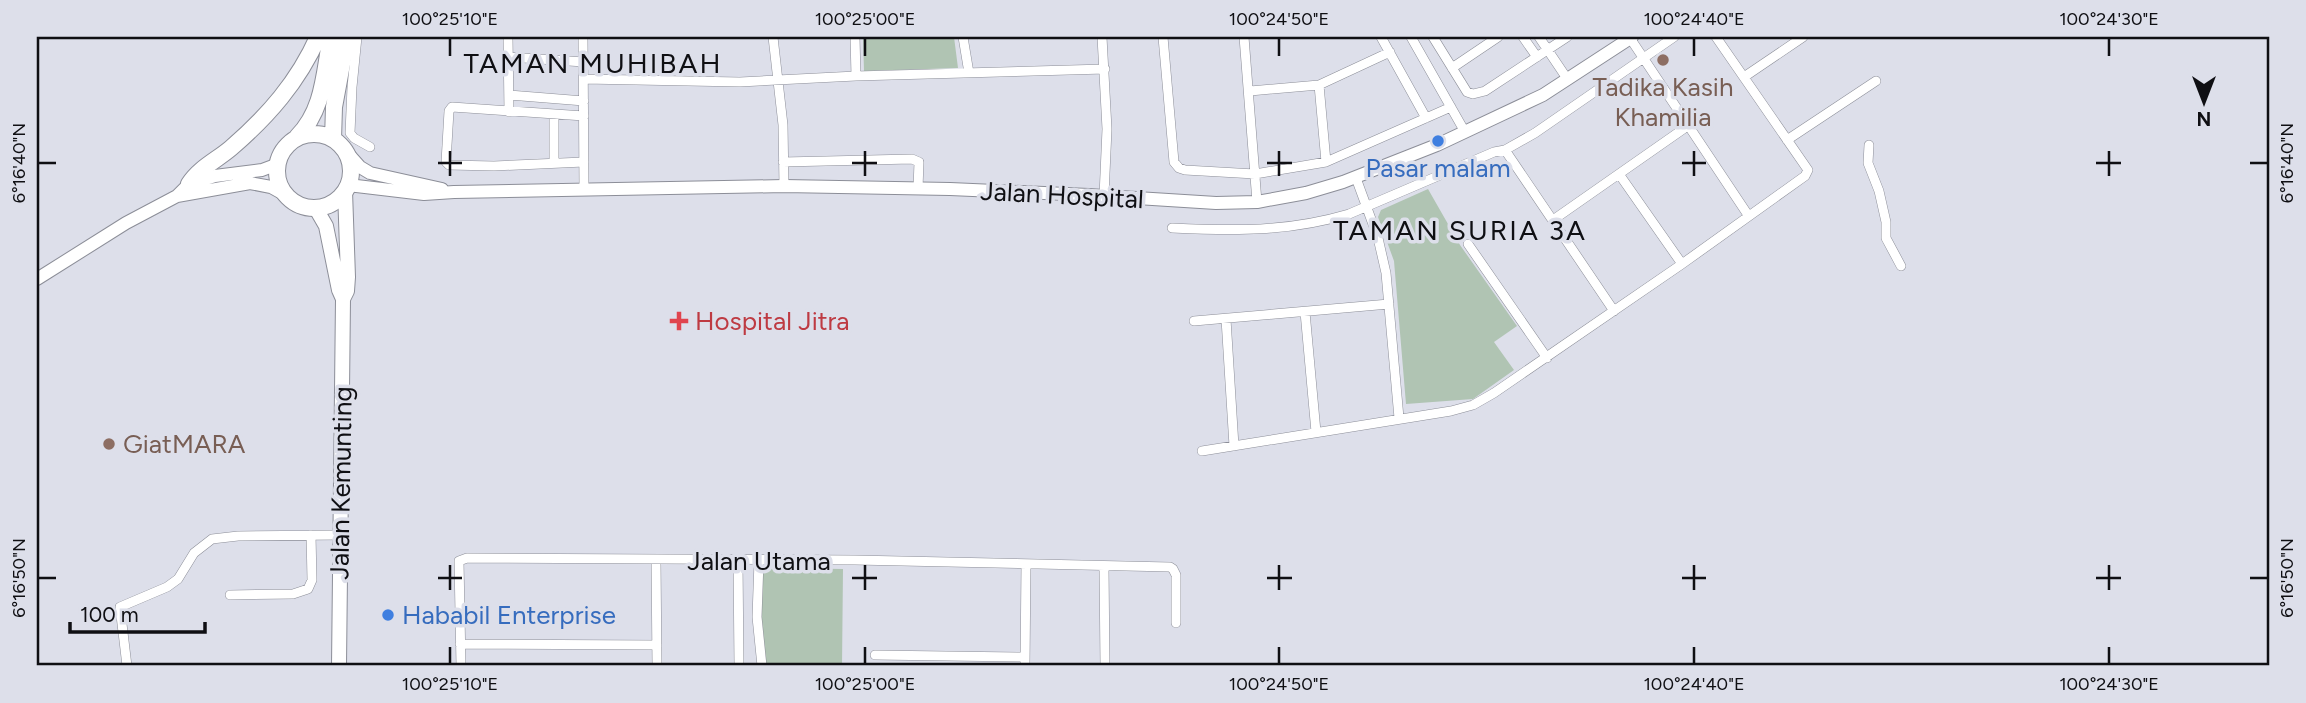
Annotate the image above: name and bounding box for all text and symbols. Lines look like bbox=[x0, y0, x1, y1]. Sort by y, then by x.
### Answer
text: 100°25'10"E bbox=[402, 8, 498, 30]
text: 100°25'00"E bbox=[815, 8, 915, 30]
text: 100°24'50"E bbox=[1229, 8, 1329, 30]
text: 100°24'40"E bbox=[1643, 8, 1745, 30]
text: 100°24'30"E bbox=[2059, 8, 2159, 30]
district label: TAMAN MUHIBAH bbox=[464, 46, 722, 80]
marker: Tadika Kasih Khamilia bbox=[1655, 52, 1671, 68]
north arrow bbox=[2170, 66, 2240, 136]
place label: Tadika Kasih Khamilia bbox=[1593, 71, 1733, 133]
text: N bbox=[2197, 107, 2211, 130]
text: 6°16'40"N bbox=[8, 123, 30, 203]
text: 6°16'40"N bbox=[2276, 123, 2298, 203]
marker: Pasar malam bbox=[1430, 133, 1446, 149]
place label: Pasar malam bbox=[1365, 152, 1511, 184]
street label: Jalan Hospital bbox=[980, 175, 1144, 215]
district label: TAMAN SURIA 3A bbox=[1333, 213, 1587, 247]
place label: Hospital Jitra bbox=[695, 305, 850, 337]
marker: Hospital Jitra bbox=[669, 311, 689, 331]
street label: Jalan Kemunting bbox=[323, 386, 359, 580]
place label: GiatMARA bbox=[123, 428, 246, 460]
marker: GiatMARA bbox=[101, 436, 117, 452]
text: 6°16'50"N bbox=[8, 538, 30, 618]
text: 6°16'50"N bbox=[2276, 538, 2298, 618]
street label: Jalan Utama bbox=[687, 545, 831, 577]
scale bar bbox=[70, 591, 205, 635]
place label: Hababil Enterprise bbox=[402, 599, 616, 631]
text: 100 m bbox=[80, 602, 139, 627]
marker: Hababil Enterprise bbox=[380, 607, 396, 623]
text: 100°25'10"E bbox=[402, 673, 498, 695]
text: 100°25'00"E bbox=[815, 673, 915, 695]
text: 100°24'50"E bbox=[1229, 673, 1329, 695]
text: 100°24'40"E bbox=[1643, 673, 1745, 695]
text: 100°24'30"E bbox=[2059, 673, 2159, 695]

